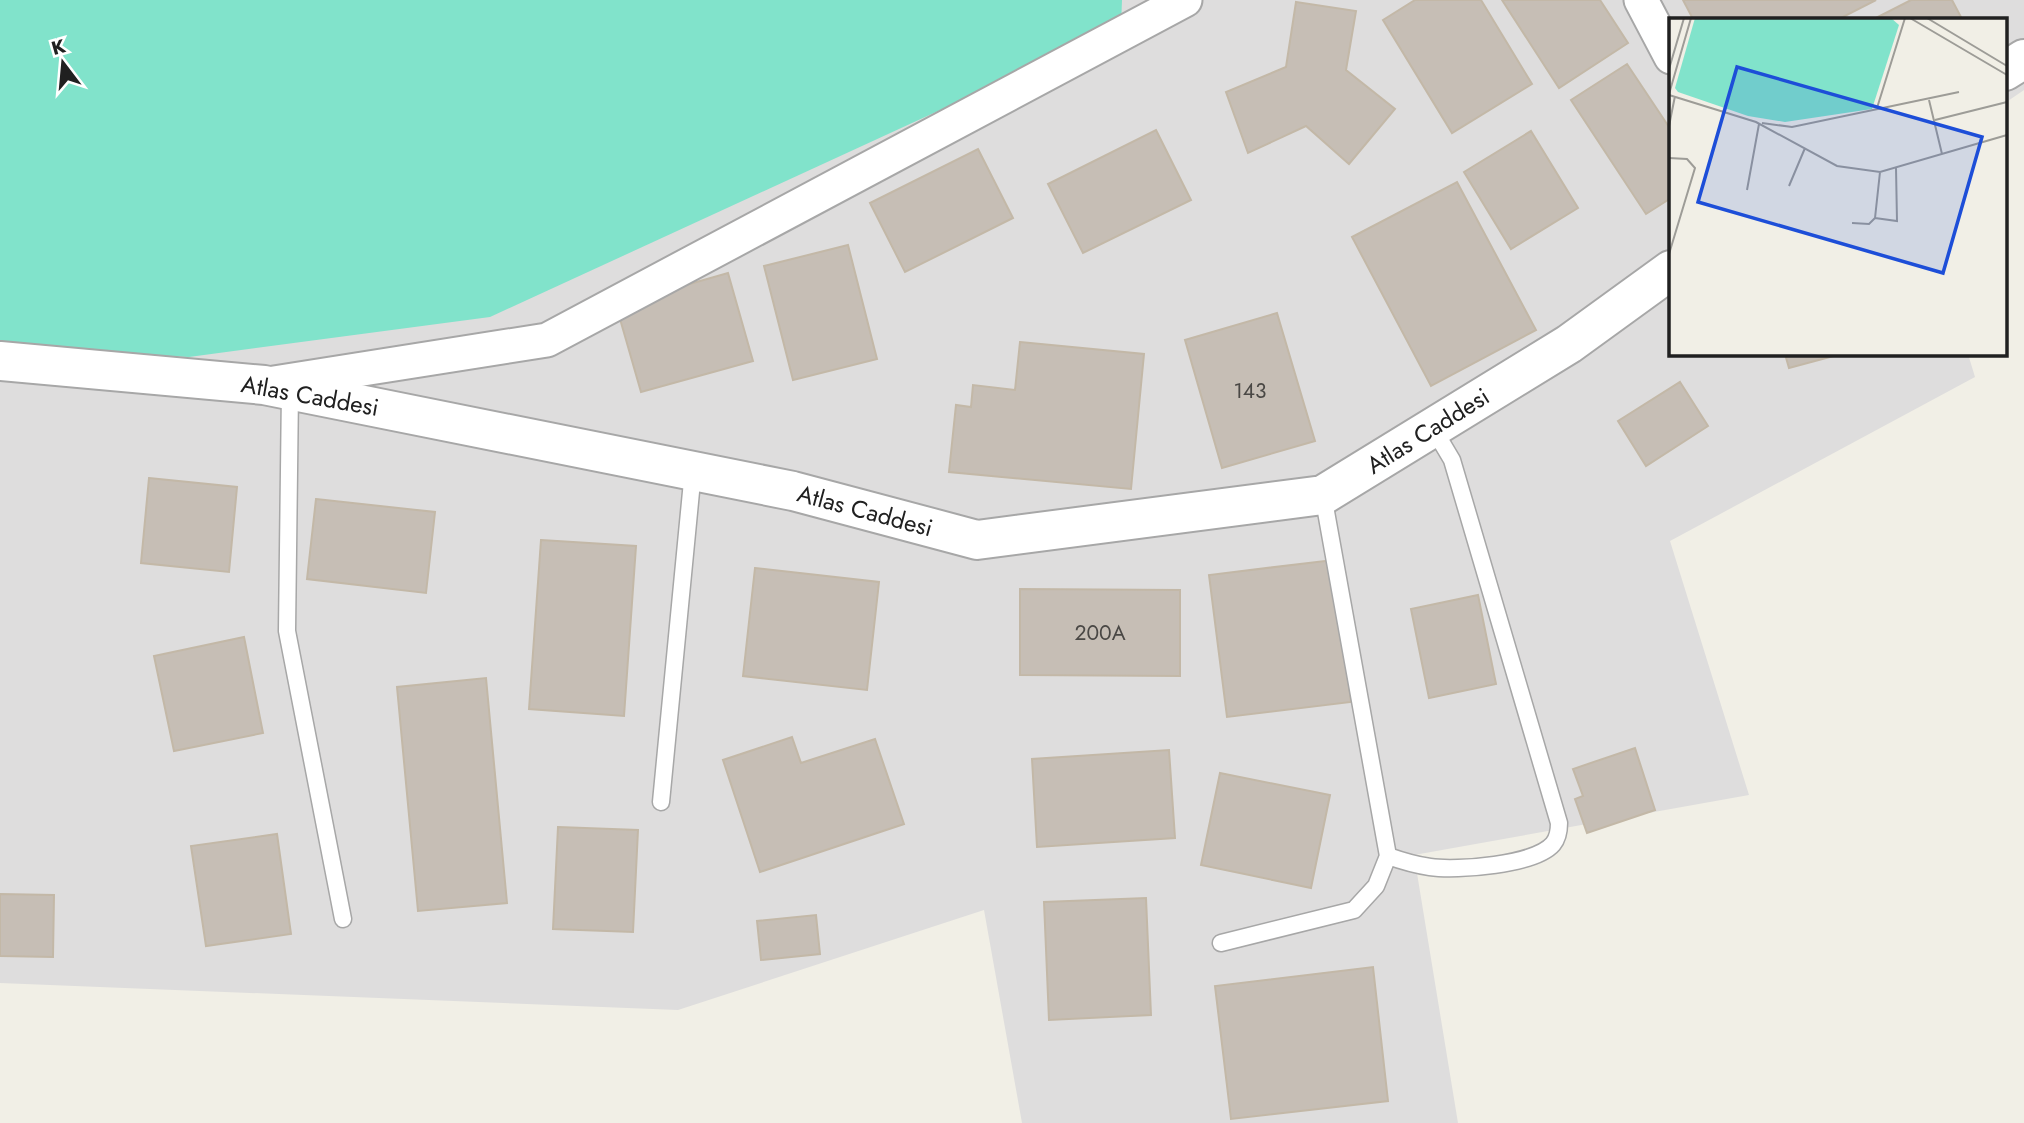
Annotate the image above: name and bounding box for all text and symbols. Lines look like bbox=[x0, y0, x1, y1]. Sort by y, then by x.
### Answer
inset map bbox=[1669, 18, 2007, 355]
north arrow bbox=[28, 28, 98, 98]
text: K bbox=[48, 32, 69, 62]
street label: Atlas Caddesi bbox=[239, 366, 382, 425]
house number: 143 bbox=[1233, 376, 1267, 406]
street label: Atlas Caddesi bbox=[1359, 379, 1496, 482]
street label: Atlas Caddesi bbox=[793, 476, 937, 545]
house number: 200A bbox=[1074, 618, 1126, 648]

